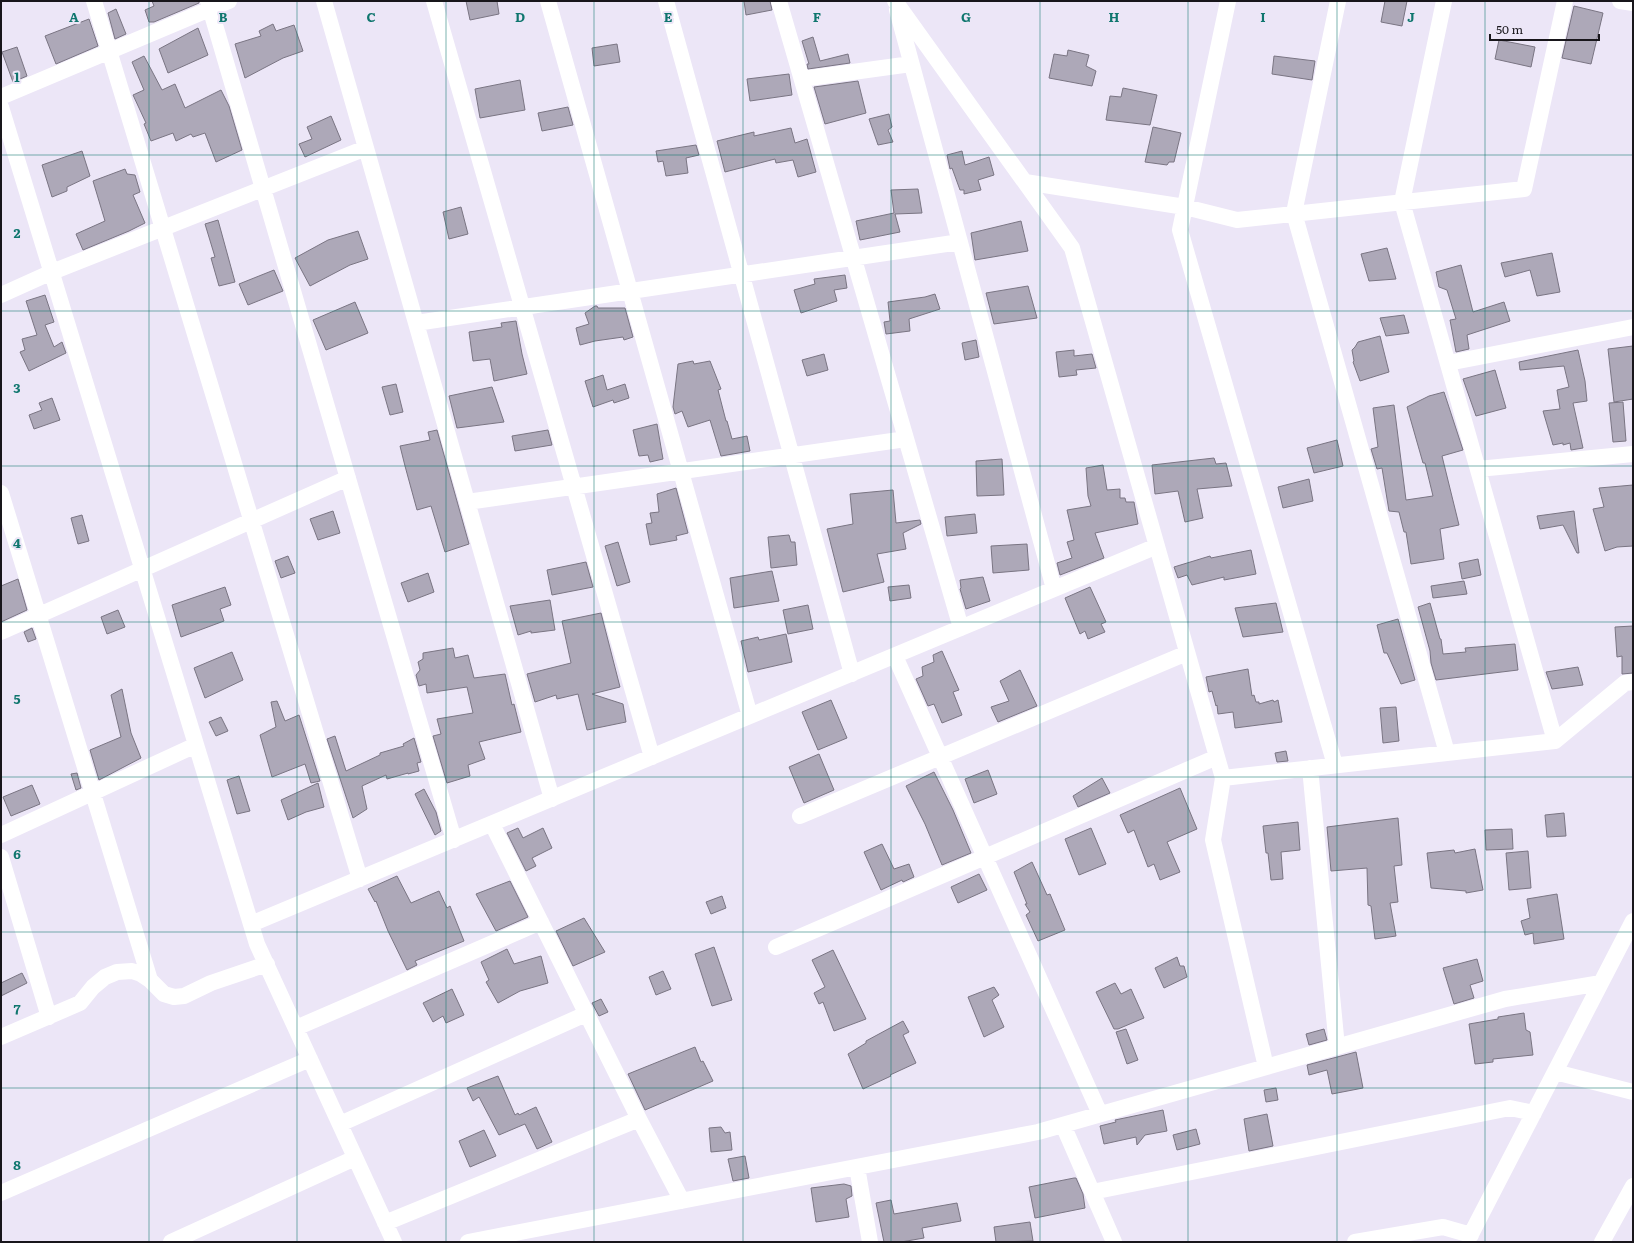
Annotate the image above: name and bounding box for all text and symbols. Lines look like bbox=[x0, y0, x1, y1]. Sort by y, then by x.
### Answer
text: A bbox=[69, 7, 79, 26]
text: B bbox=[219, 7, 228, 26]
text: C bbox=[366, 7, 376, 26]
text: D bbox=[515, 7, 525, 26]
text: E bbox=[664, 7, 673, 26]
text: F bbox=[813, 7, 821, 26]
text: G bbox=[961, 7, 971, 26]
text: H bbox=[1109, 7, 1120, 26]
text: I bbox=[1260, 7, 1266, 26]
text: J bbox=[1407, 7, 1415, 26]
scale bar bbox=[1490, 16, 1599, 42]
text: 50 m bbox=[1496, 20, 1523, 38]
text: 1 bbox=[14, 67, 20, 86]
text: 2 bbox=[14, 223, 21, 242]
text: 3 bbox=[13, 378, 21, 397]
text: 4 bbox=[13, 533, 21, 552]
text: 5 bbox=[13, 689, 21, 708]
text: 6 bbox=[13, 844, 21, 863]
text: 7 bbox=[13, 999, 21, 1018]
text: 8 bbox=[13, 1155, 21, 1174]

